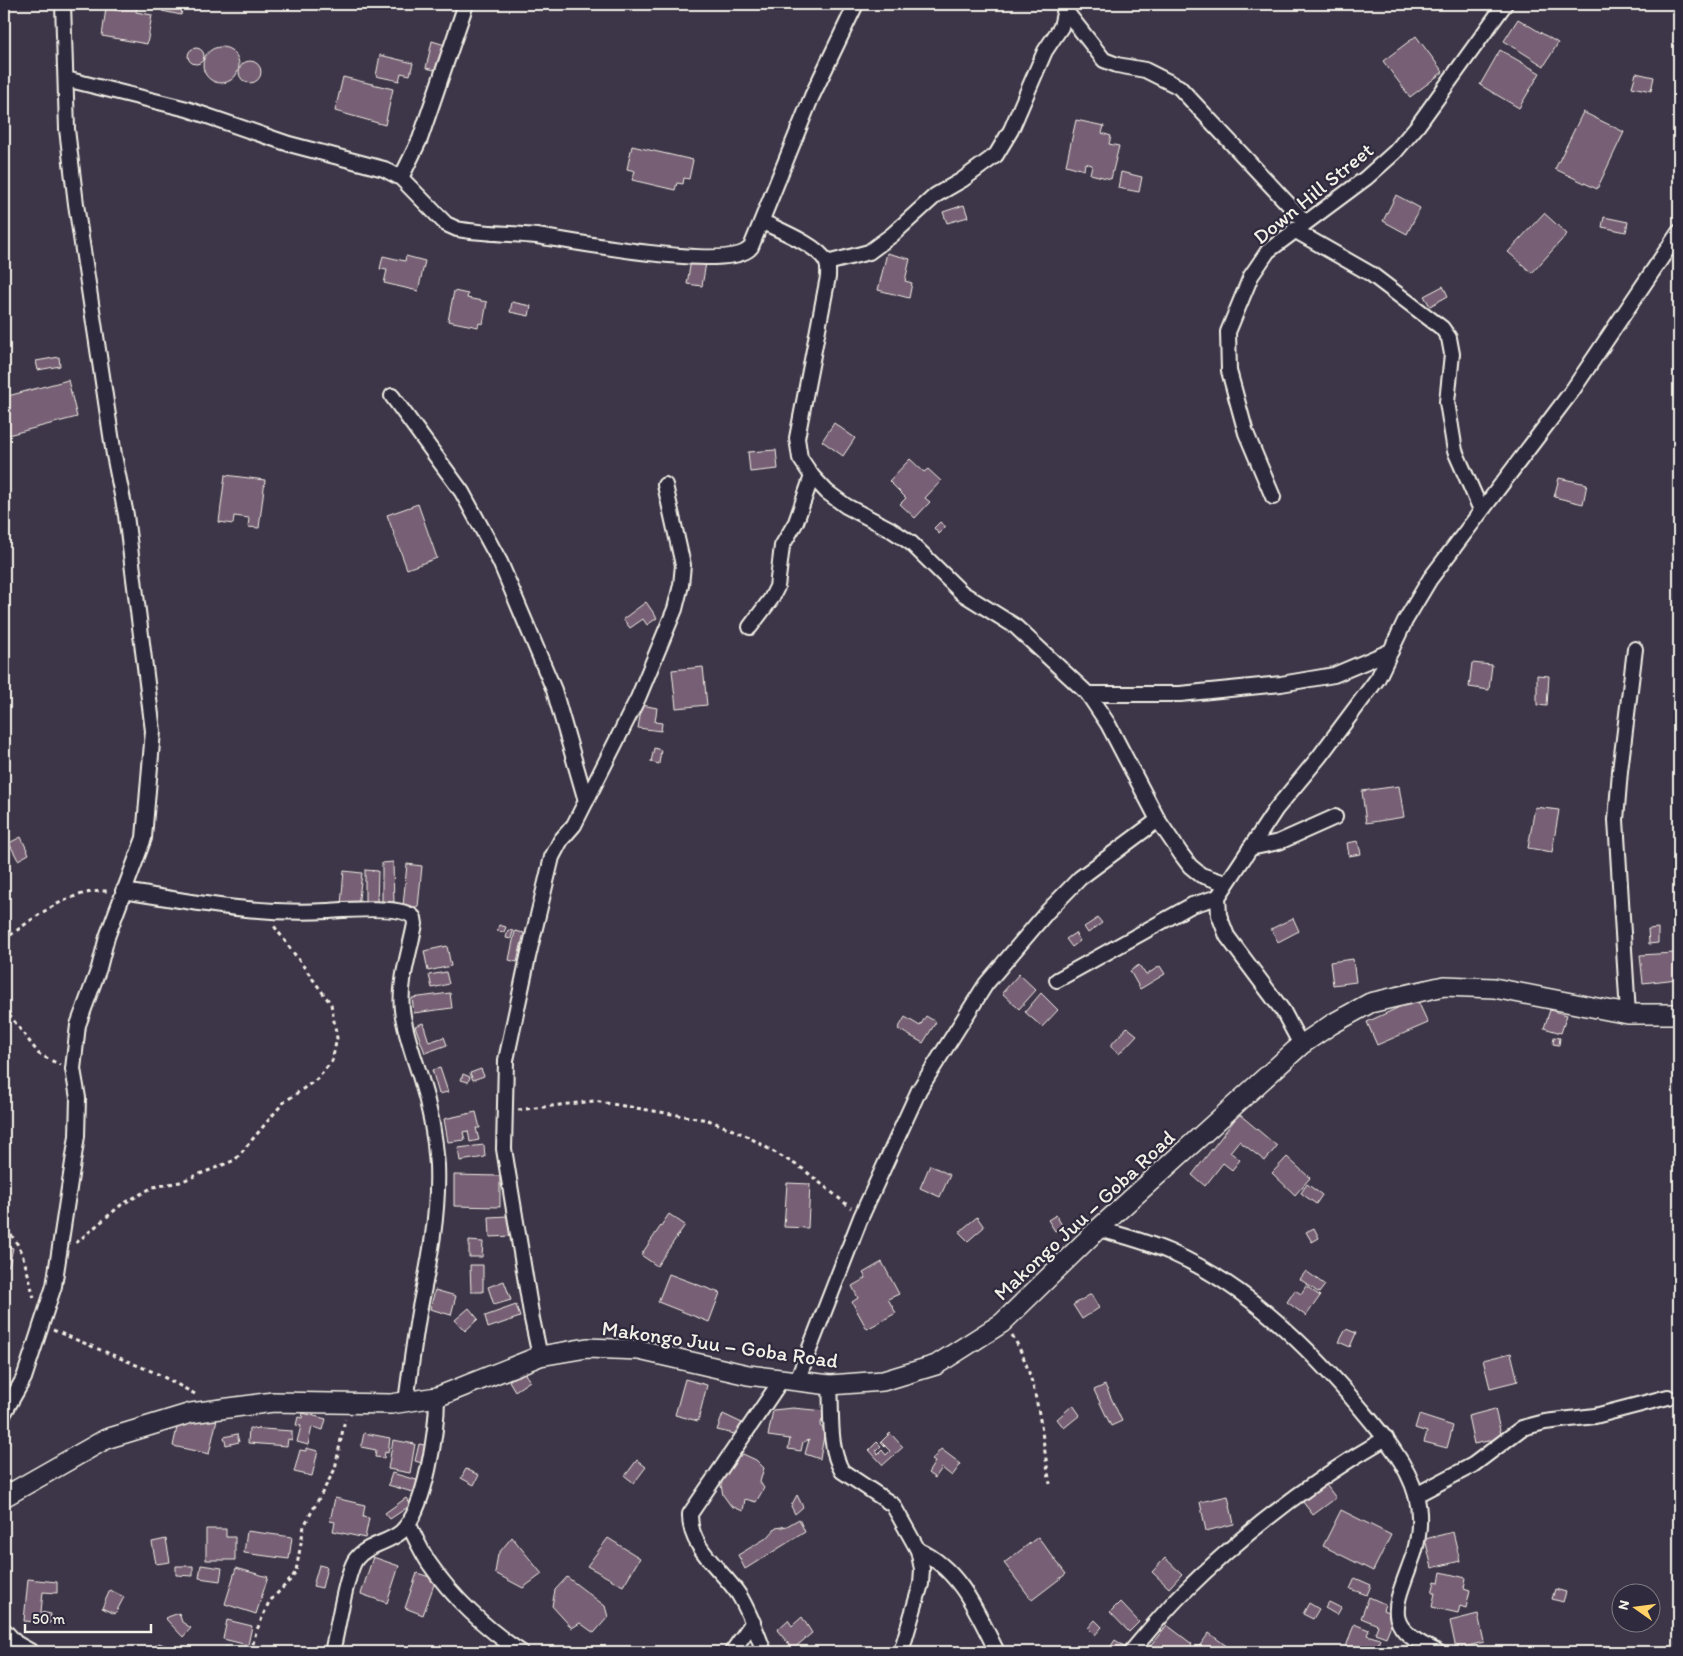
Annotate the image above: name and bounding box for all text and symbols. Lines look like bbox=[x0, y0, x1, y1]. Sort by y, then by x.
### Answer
street label: Down Hill Street bbox=[1248, 137, 1378, 249]
street label: Makongo Juu – Goba Road bbox=[988, 1125, 1180, 1305]
street label: Makongo Juu – Goba Road bbox=[600, 1315, 840, 1373]
north arrow bbox=[1610, 1584, 1660, 1634]
text: N bbox=[1614, 1598, 1633, 1612]
scale bar bbox=[25, 1601, 151, 1633]
text: 50 m bbox=[32, 1610, 65, 1628]

